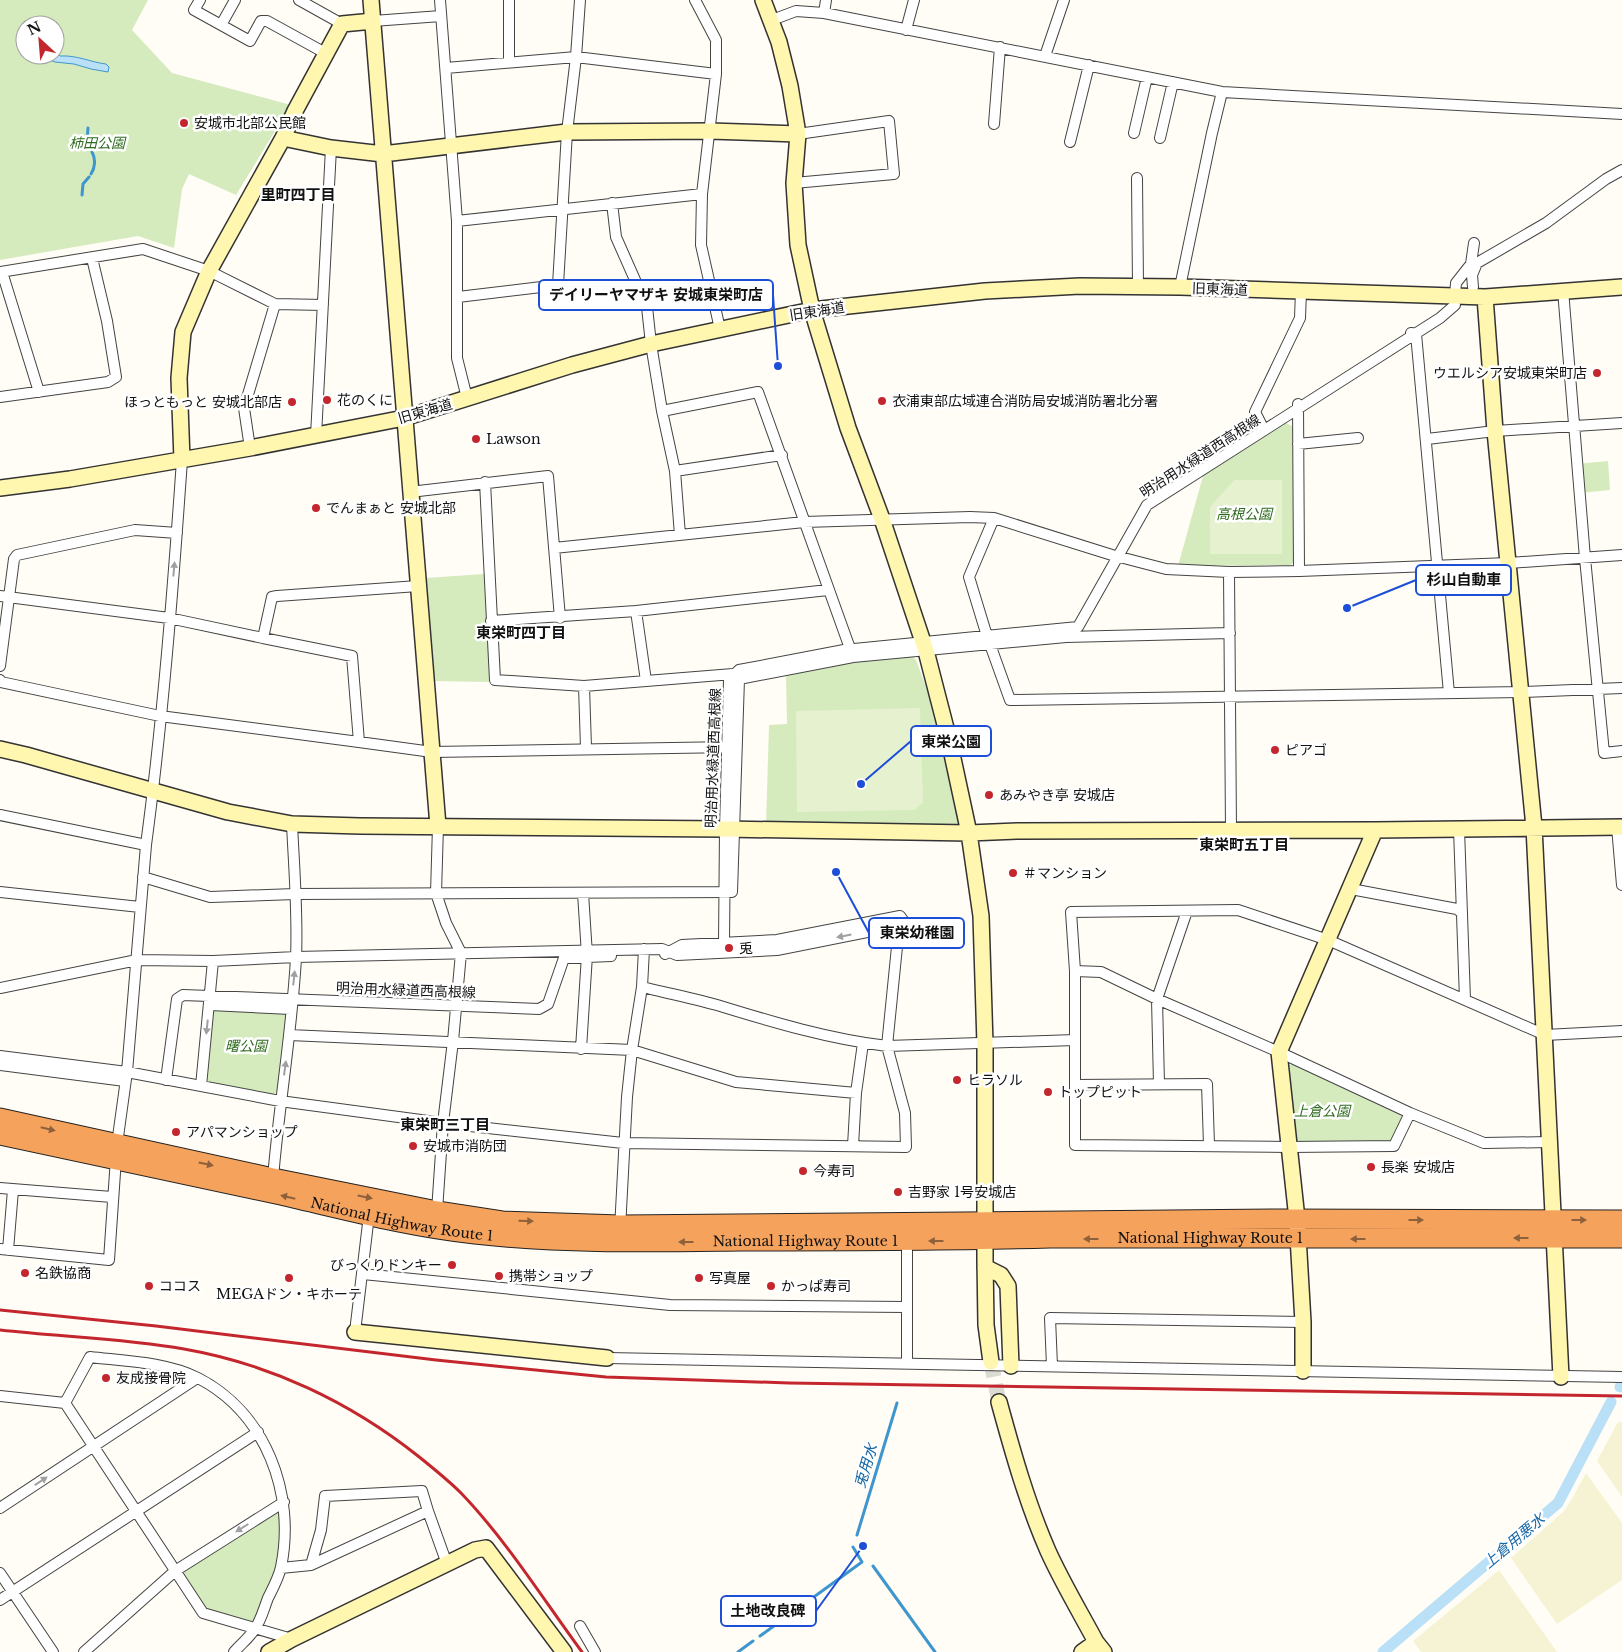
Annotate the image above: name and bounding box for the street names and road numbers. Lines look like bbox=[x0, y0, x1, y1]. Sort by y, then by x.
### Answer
street label: 旧東海道 bbox=[1192, 279, 1248, 299]
street label: 旧東海道 bbox=[788, 298, 846, 324]
street label: 旧東海道 bbox=[396, 395, 454, 427]
street label: 明治用水緑道西高根線 bbox=[1136, 410, 1264, 502]
street label: 明治用水緑道西高根線 bbox=[702, 688, 724, 828]
street label: 明治用水緑道西高根線 bbox=[336, 979, 476, 1001]
street label: National Highway Route 1 bbox=[309, 1193, 494, 1245]
street label: National Highway Route 1 bbox=[1118, 1229, 1303, 1247]
street label: National Highway Route 1 bbox=[713, 1232, 898, 1250]

